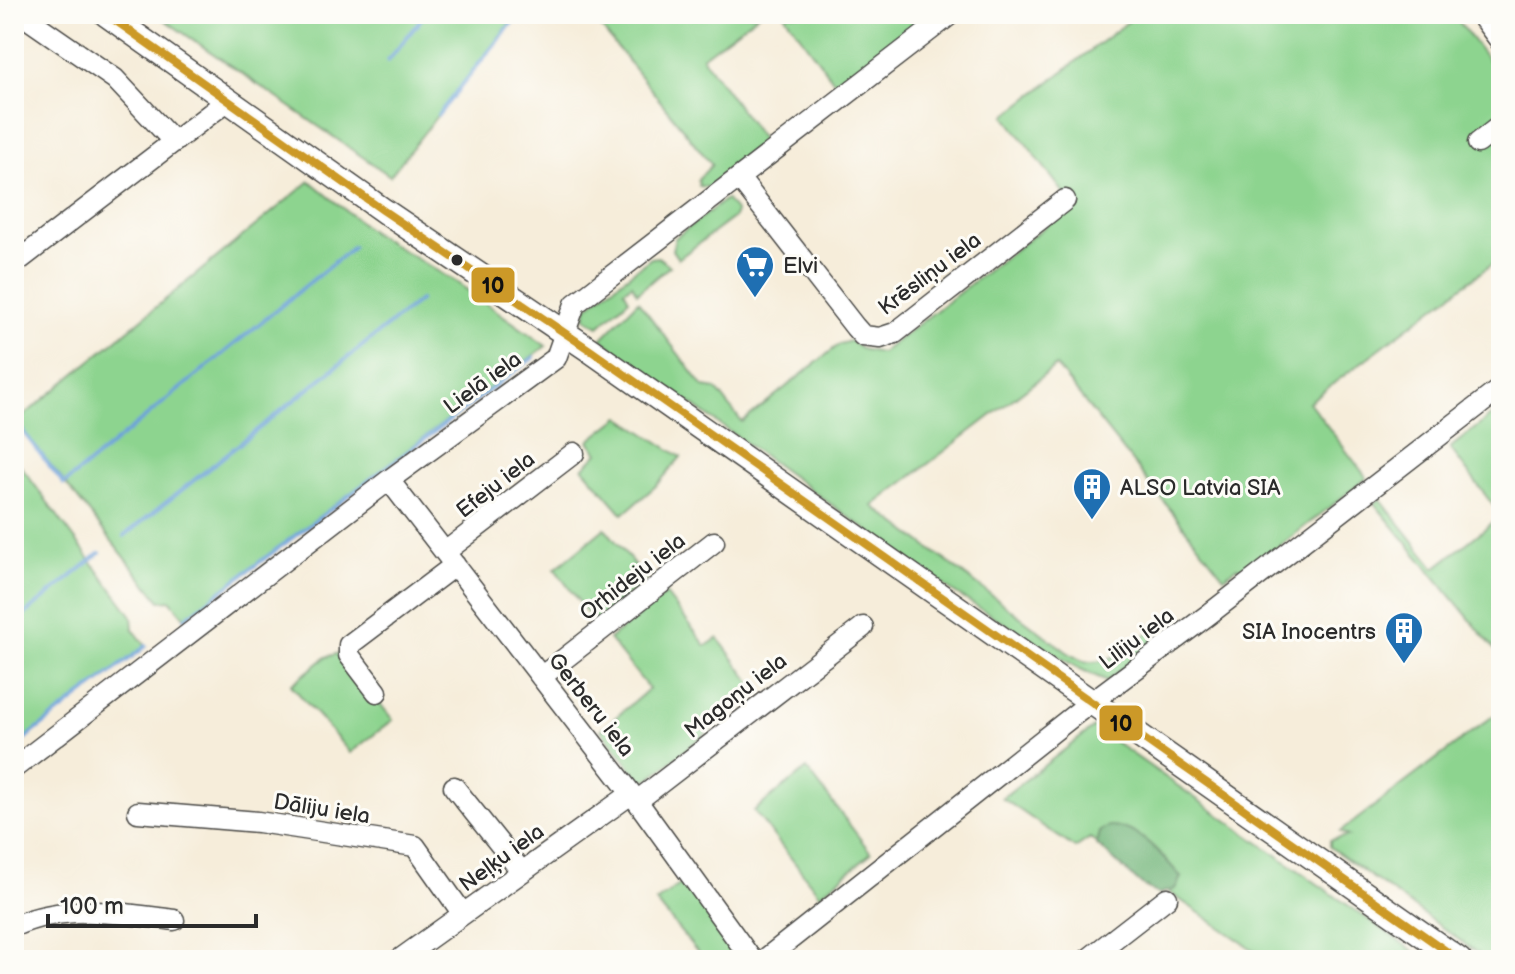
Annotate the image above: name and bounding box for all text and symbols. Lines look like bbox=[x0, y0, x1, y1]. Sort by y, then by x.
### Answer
street label: Krēsliņu iela bbox=[873, 227, 987, 322]
supermarket icon: Elvi bbox=[734, 244, 776, 299]
unlabelled marker bbox=[449, 252, 465, 268]
place label: Elvi bbox=[783, 253, 818, 280]
line badge: 10 bbox=[470, 266, 516, 304]
text: 10 bbox=[482, 273, 504, 300]
street label: Lielā iela bbox=[439, 346, 527, 420]
street label: Efeju iela bbox=[451, 446, 541, 524]
building icon: ALSO Latvia SIA bbox=[1071, 466, 1113, 521]
place label: ALSO Latvia SIA bbox=[1120, 475, 1281, 502]
street label: Orhideju iela bbox=[575, 528, 691, 627]
street label: Liliju iela bbox=[1094, 602, 1180, 676]
building icon: SIA Inocentrs bbox=[1383, 610, 1425, 665]
place label: SIA Inocentrs bbox=[1242, 619, 1376, 646]
street label: Gerberu iela bbox=[542, 648, 640, 762]
street label: Magoņu iela bbox=[679, 648, 793, 745]
line badge: 10 bbox=[1098, 704, 1144, 742]
text: 10 bbox=[1110, 711, 1132, 738]
street label: Dāliju iela bbox=[272, 789, 372, 830]
street label: Neļķu iela bbox=[454, 818, 550, 898]
scale bar bbox=[48, 878, 256, 928]
text: 100 m bbox=[60, 892, 124, 921]

